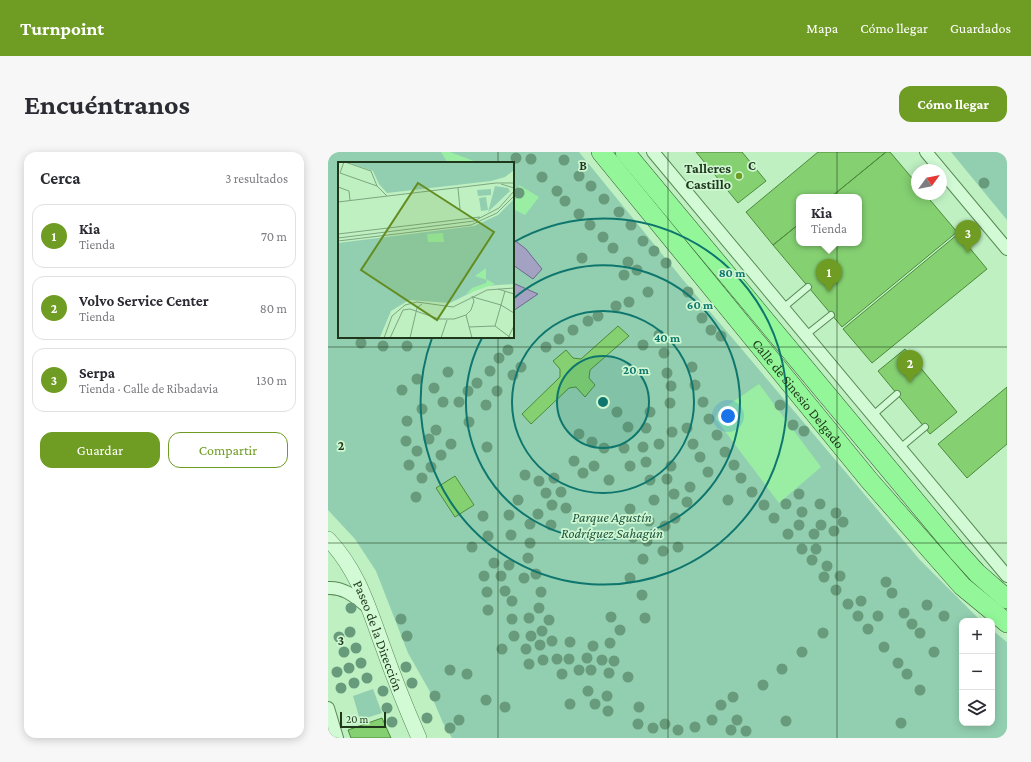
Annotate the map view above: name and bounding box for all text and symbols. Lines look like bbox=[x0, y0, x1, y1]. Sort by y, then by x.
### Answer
text: Turnpoint bbox=[20, 18, 104, 39]
text: Mapa bbox=[806, 20, 838, 36]
text: Cómo llegar bbox=[860, 20, 928, 36]
text: Guardados bbox=[950, 20, 1011, 36]
button: Cómo llegar bbox=[899, 86, 1007, 122]
text: Encuéntranos bbox=[24, 89, 190, 120]
text: B bbox=[579, 158, 587, 173]
text: C bbox=[748, 158, 756, 173]
place label: Talleres Castillo bbox=[684, 160, 731, 192]
inset map bbox=[338, 162, 514, 338]
north arrow bbox=[911, 164, 947, 200]
text: Cerca bbox=[40, 169, 80, 188]
text: 3 resultados bbox=[225, 171, 288, 186]
marker: Talleres Castillo bbox=[734, 171, 744, 181]
popup bbox=[796, 194, 862, 246]
text: Kia bbox=[811, 205, 832, 221]
pin: 3 bbox=[955, 220, 981, 253]
text: Kia bbox=[79, 221, 100, 237]
text: Tienda bbox=[811, 221, 847, 236]
text: 1 bbox=[52, 229, 56, 244]
text: 70 m bbox=[261, 229, 287, 244]
text: Tienda bbox=[79, 237, 115, 252]
pin: 1 bbox=[816, 259, 842, 292]
text: 80 m bbox=[719, 266, 746, 280]
text: Volvo Service Center bbox=[79, 293, 209, 309]
text: 60 m bbox=[687, 298, 714, 312]
text: 2 bbox=[51, 301, 57, 316]
text: 80 m bbox=[260, 301, 287, 316]
text: Tienda bbox=[79, 309, 115, 324]
text: 40 m bbox=[654, 331, 681, 345]
street label: Calle de Sinesio Delgado bbox=[749, 336, 848, 452]
pin: 2 bbox=[897, 350, 923, 383]
text: 20 m bbox=[623, 363, 650, 377]
text: Serpa bbox=[79, 365, 115, 381]
text: 3 bbox=[51, 373, 57, 388]
text: 130 m bbox=[256, 373, 287, 388]
text: Tienda · Calle de Ribadavia bbox=[79, 381, 218, 396]
centre of rings bbox=[596, 395, 610, 409]
your location bbox=[718, 406, 738, 426]
button: Guardar bbox=[40, 432, 160, 468]
button: Compartir bbox=[168, 432, 288, 468]
text: 2 bbox=[338, 438, 345, 453]
park label: Parque Agustín Rodríguez Sahagún bbox=[561, 509, 663, 541]
street label: Paseo de la Dirección bbox=[350, 578, 407, 694]
map controls bbox=[959, 618, 995, 726]
button: + bbox=[959, 618, 995, 654]
text: 3 bbox=[338, 633, 344, 648]
button: − bbox=[959, 654, 995, 690]
button: layers bbox=[959, 690, 995, 726]
scale bar bbox=[340, 710, 386, 729]
text: 20 m bbox=[346, 713, 368, 725]

